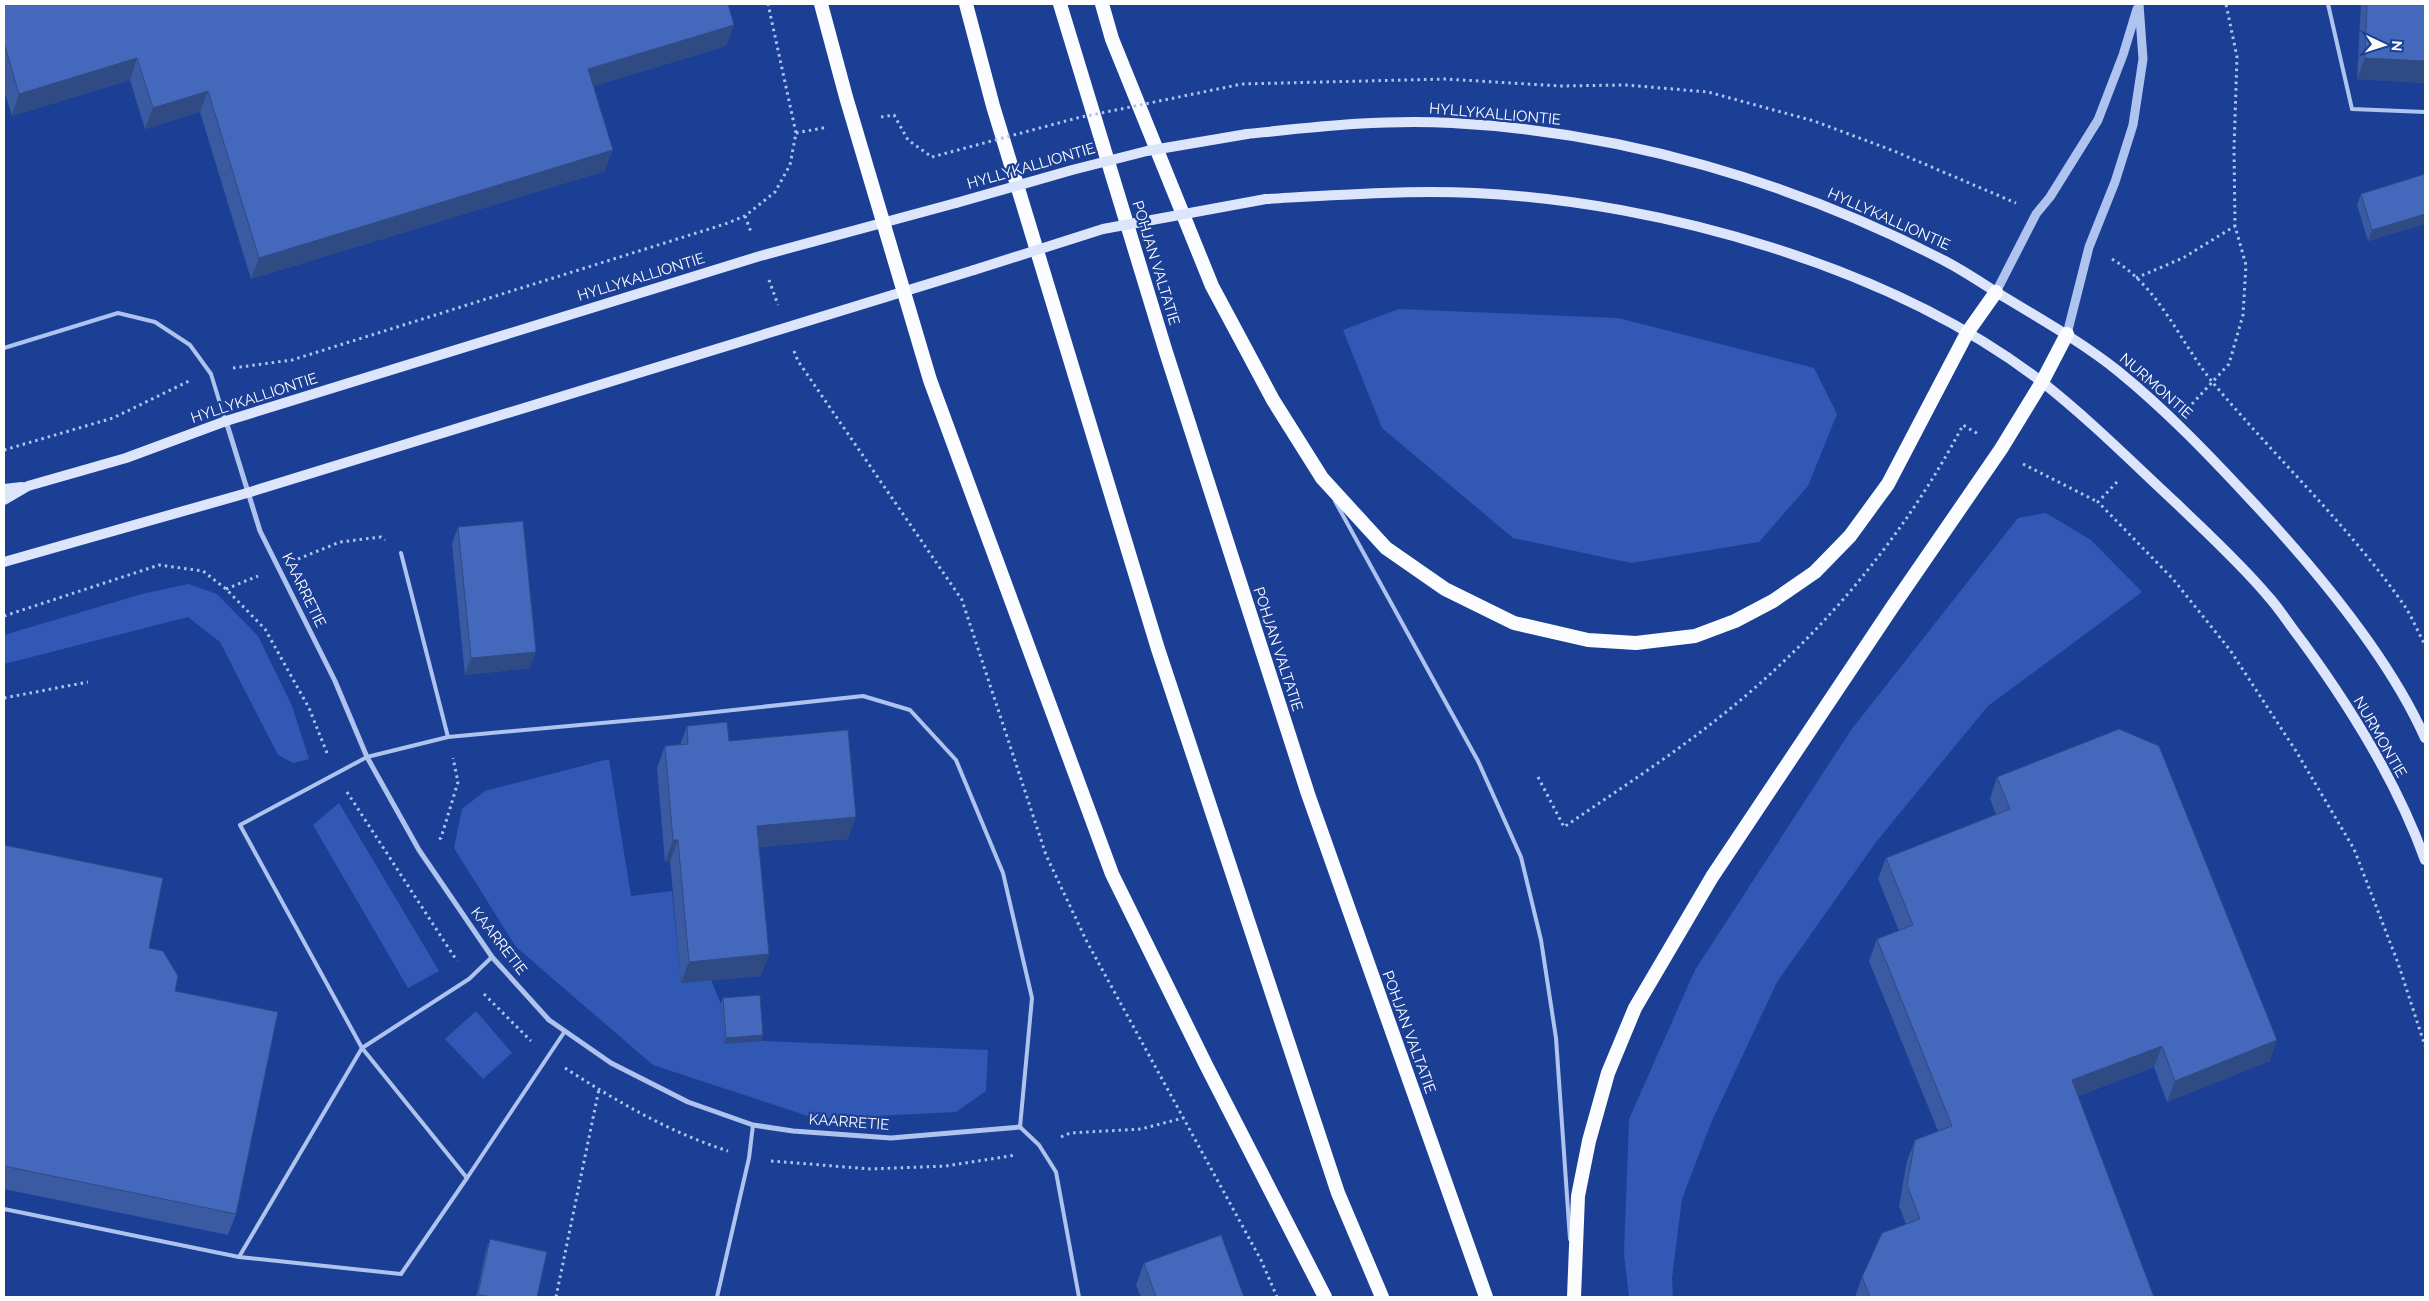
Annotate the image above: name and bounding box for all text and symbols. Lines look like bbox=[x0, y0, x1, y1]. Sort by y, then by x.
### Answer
north arrow bbox=[2359, 20, 2409, 70]
text: N bbox=[2389, 40, 2405, 52]
street label: HYLLYKALLIONTIE bbox=[1428, 99, 1562, 129]
street label: HYLLYKALLIONTIE bbox=[965, 139, 1097, 193]
street label: HYLLYKALLIONTIE bbox=[1825, 184, 1953, 254]
street label: POHJAN VALTATIE bbox=[1128, 198, 1184, 328]
street label: HYLLYKALLIONTIE bbox=[575, 249, 707, 305]
street label: NURMONTIE bbox=[2116, 349, 2196, 423]
street label: HYLLYKALLIONTIE bbox=[188, 369, 320, 427]
street label: KAARRETIE bbox=[278, 550, 330, 630]
street label: POHJAN VALTATIE bbox=[1249, 585, 1307, 713]
street label: NURMONTIE bbox=[2350, 693, 2410, 781]
street label: KAARRETIE bbox=[467, 904, 531, 978]
street label: POHJAN VALTATIE bbox=[1378, 968, 1440, 1096]
street label: KAARRETIE bbox=[808, 1110, 890, 1134]

